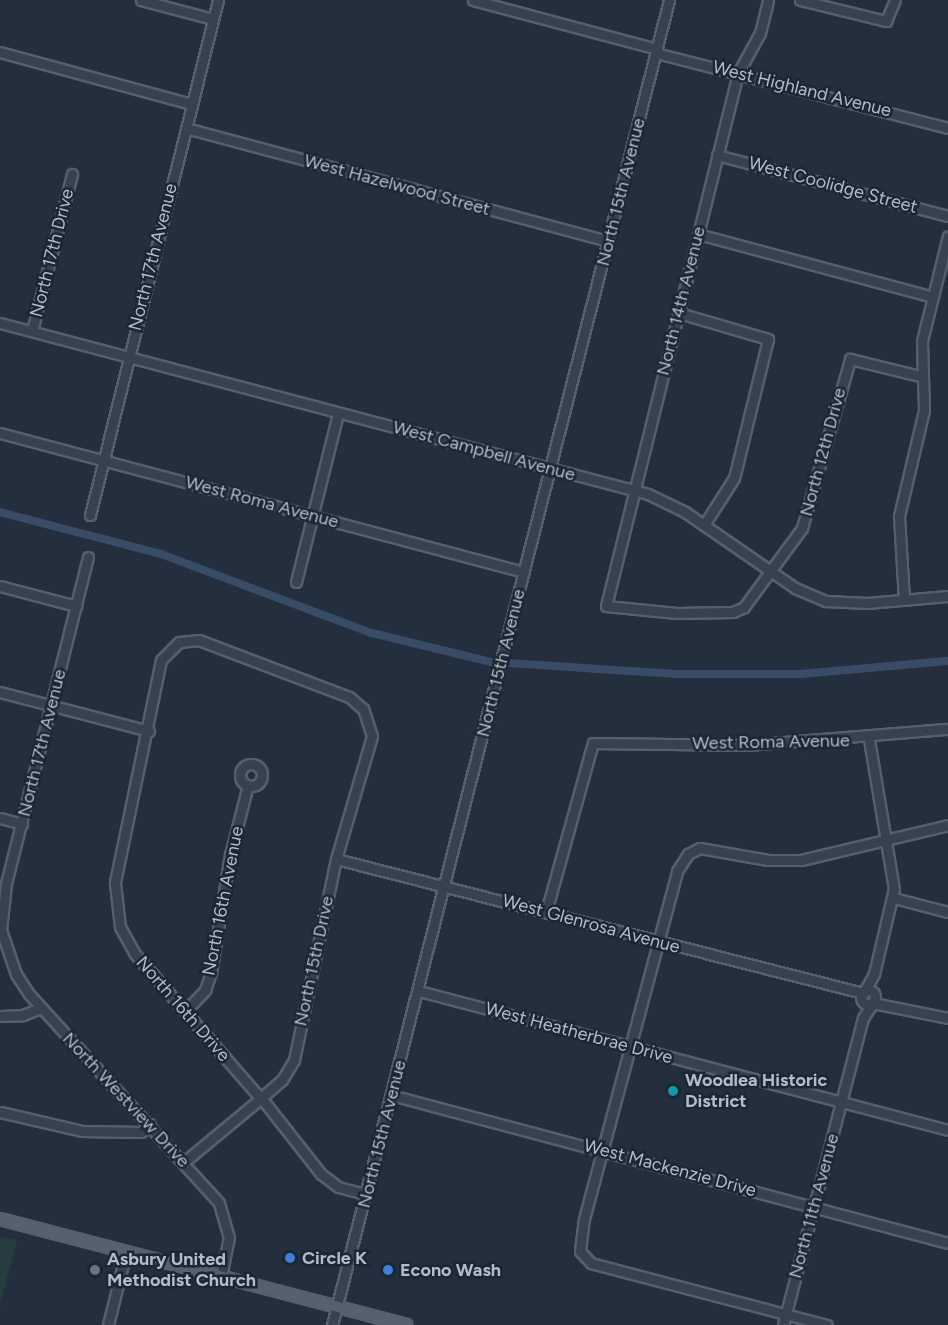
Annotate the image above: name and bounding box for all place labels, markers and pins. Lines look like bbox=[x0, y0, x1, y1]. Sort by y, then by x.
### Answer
place label: Woodlea Historic District bbox=[685, 1070, 827, 1112]
marker: Woodlea Historic District bbox=[666, 1084, 680, 1098]
place label: Circle K bbox=[302, 1247, 367, 1269]
place label: Asbury United Methodist Church bbox=[107, 1249, 256, 1292]
marker: Circle K bbox=[283, 1251, 297, 1265]
place label: Econo Wash bbox=[400, 1259, 501, 1281]
marker: Asbury United Methodist Church bbox=[88, 1263, 102, 1277]
marker: Econo Wash bbox=[381, 1263, 395, 1277]

